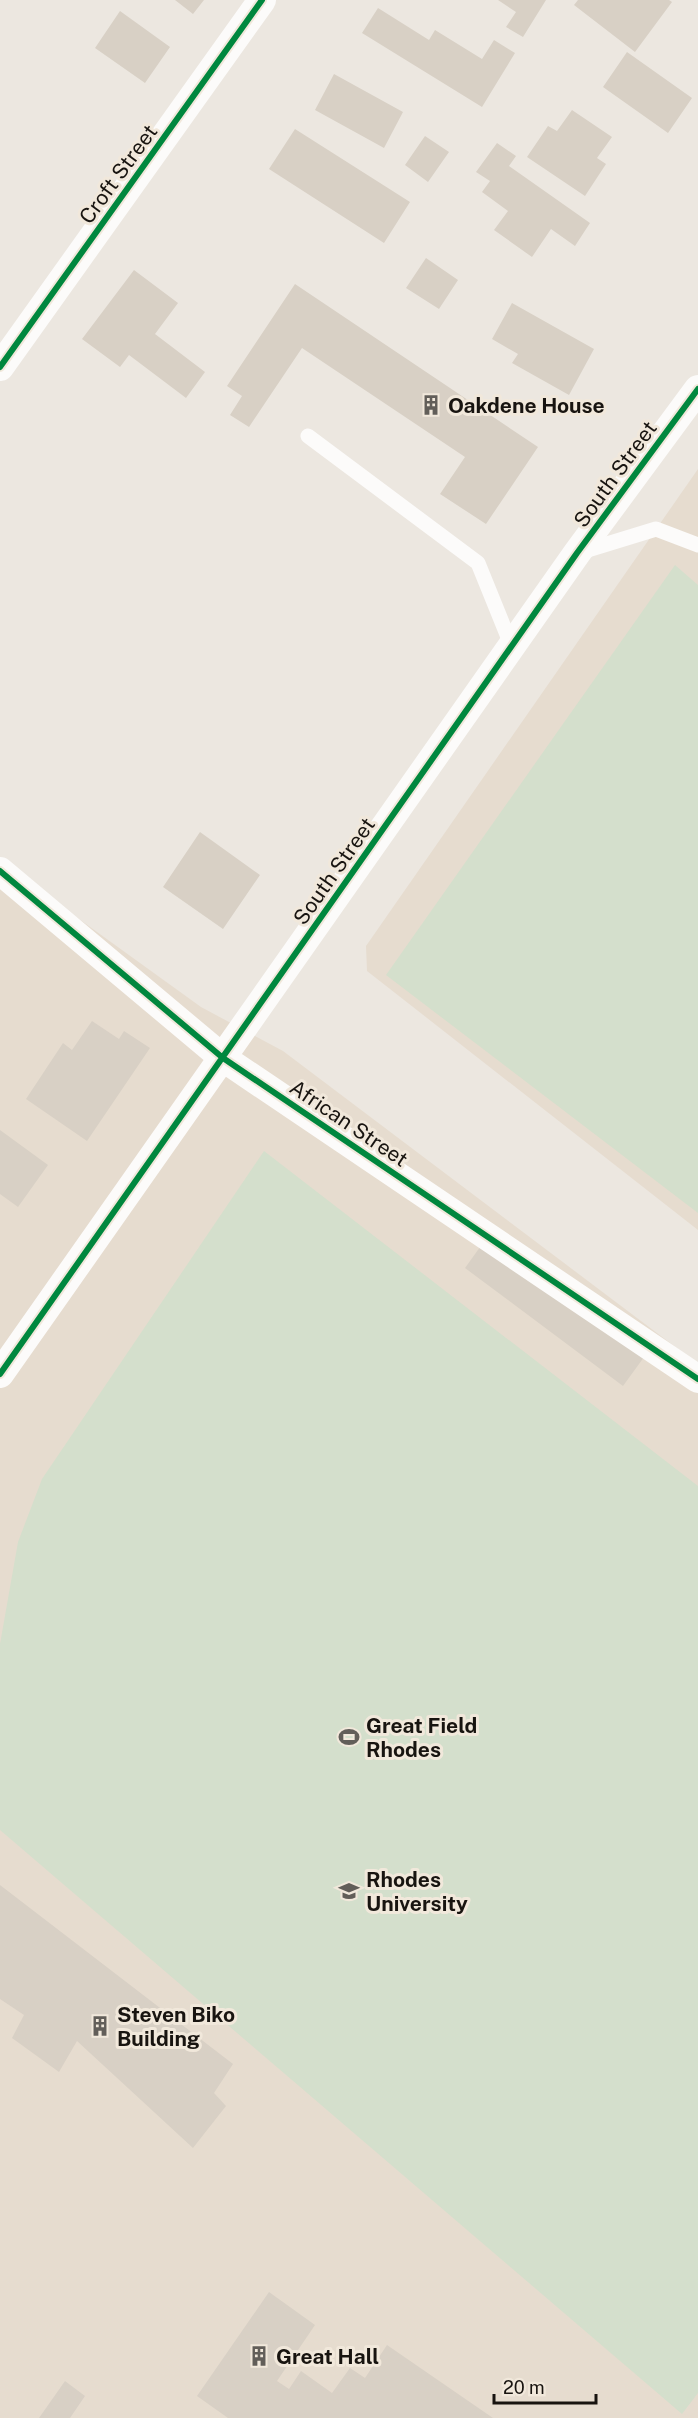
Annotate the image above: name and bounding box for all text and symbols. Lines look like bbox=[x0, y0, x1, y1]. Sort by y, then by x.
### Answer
street label: Croft Street bbox=[74, 120, 162, 228]
building icon: Oakdene House bbox=[419, 393, 443, 417]
place label: Oakdene House bbox=[448, 393, 605, 418]
street label: South Street bbox=[568, 416, 662, 532]
street label: South Street bbox=[288, 813, 380, 929]
street label: African Street bbox=[285, 1074, 413, 1172]
place label: Great Field Rhodes bbox=[366, 1713, 477, 1762]
sports icon: Great Field Rhodes bbox=[337, 1725, 361, 1749]
place label: Rhodes University bbox=[366, 1867, 468, 1916]
school or university icon: Rhodes University bbox=[337, 1879, 361, 1903]
place label: Steven Biko Building bbox=[117, 2002, 235, 2051]
building icon: Steven Biko Building bbox=[88, 2014, 112, 2038]
building icon: Great Hall bbox=[247, 2344, 271, 2368]
place label: Great Hall bbox=[276, 2344, 379, 2369]
scale bar bbox=[494, 2367, 596, 2405]
text: 20 m bbox=[503, 2377, 545, 2398]

